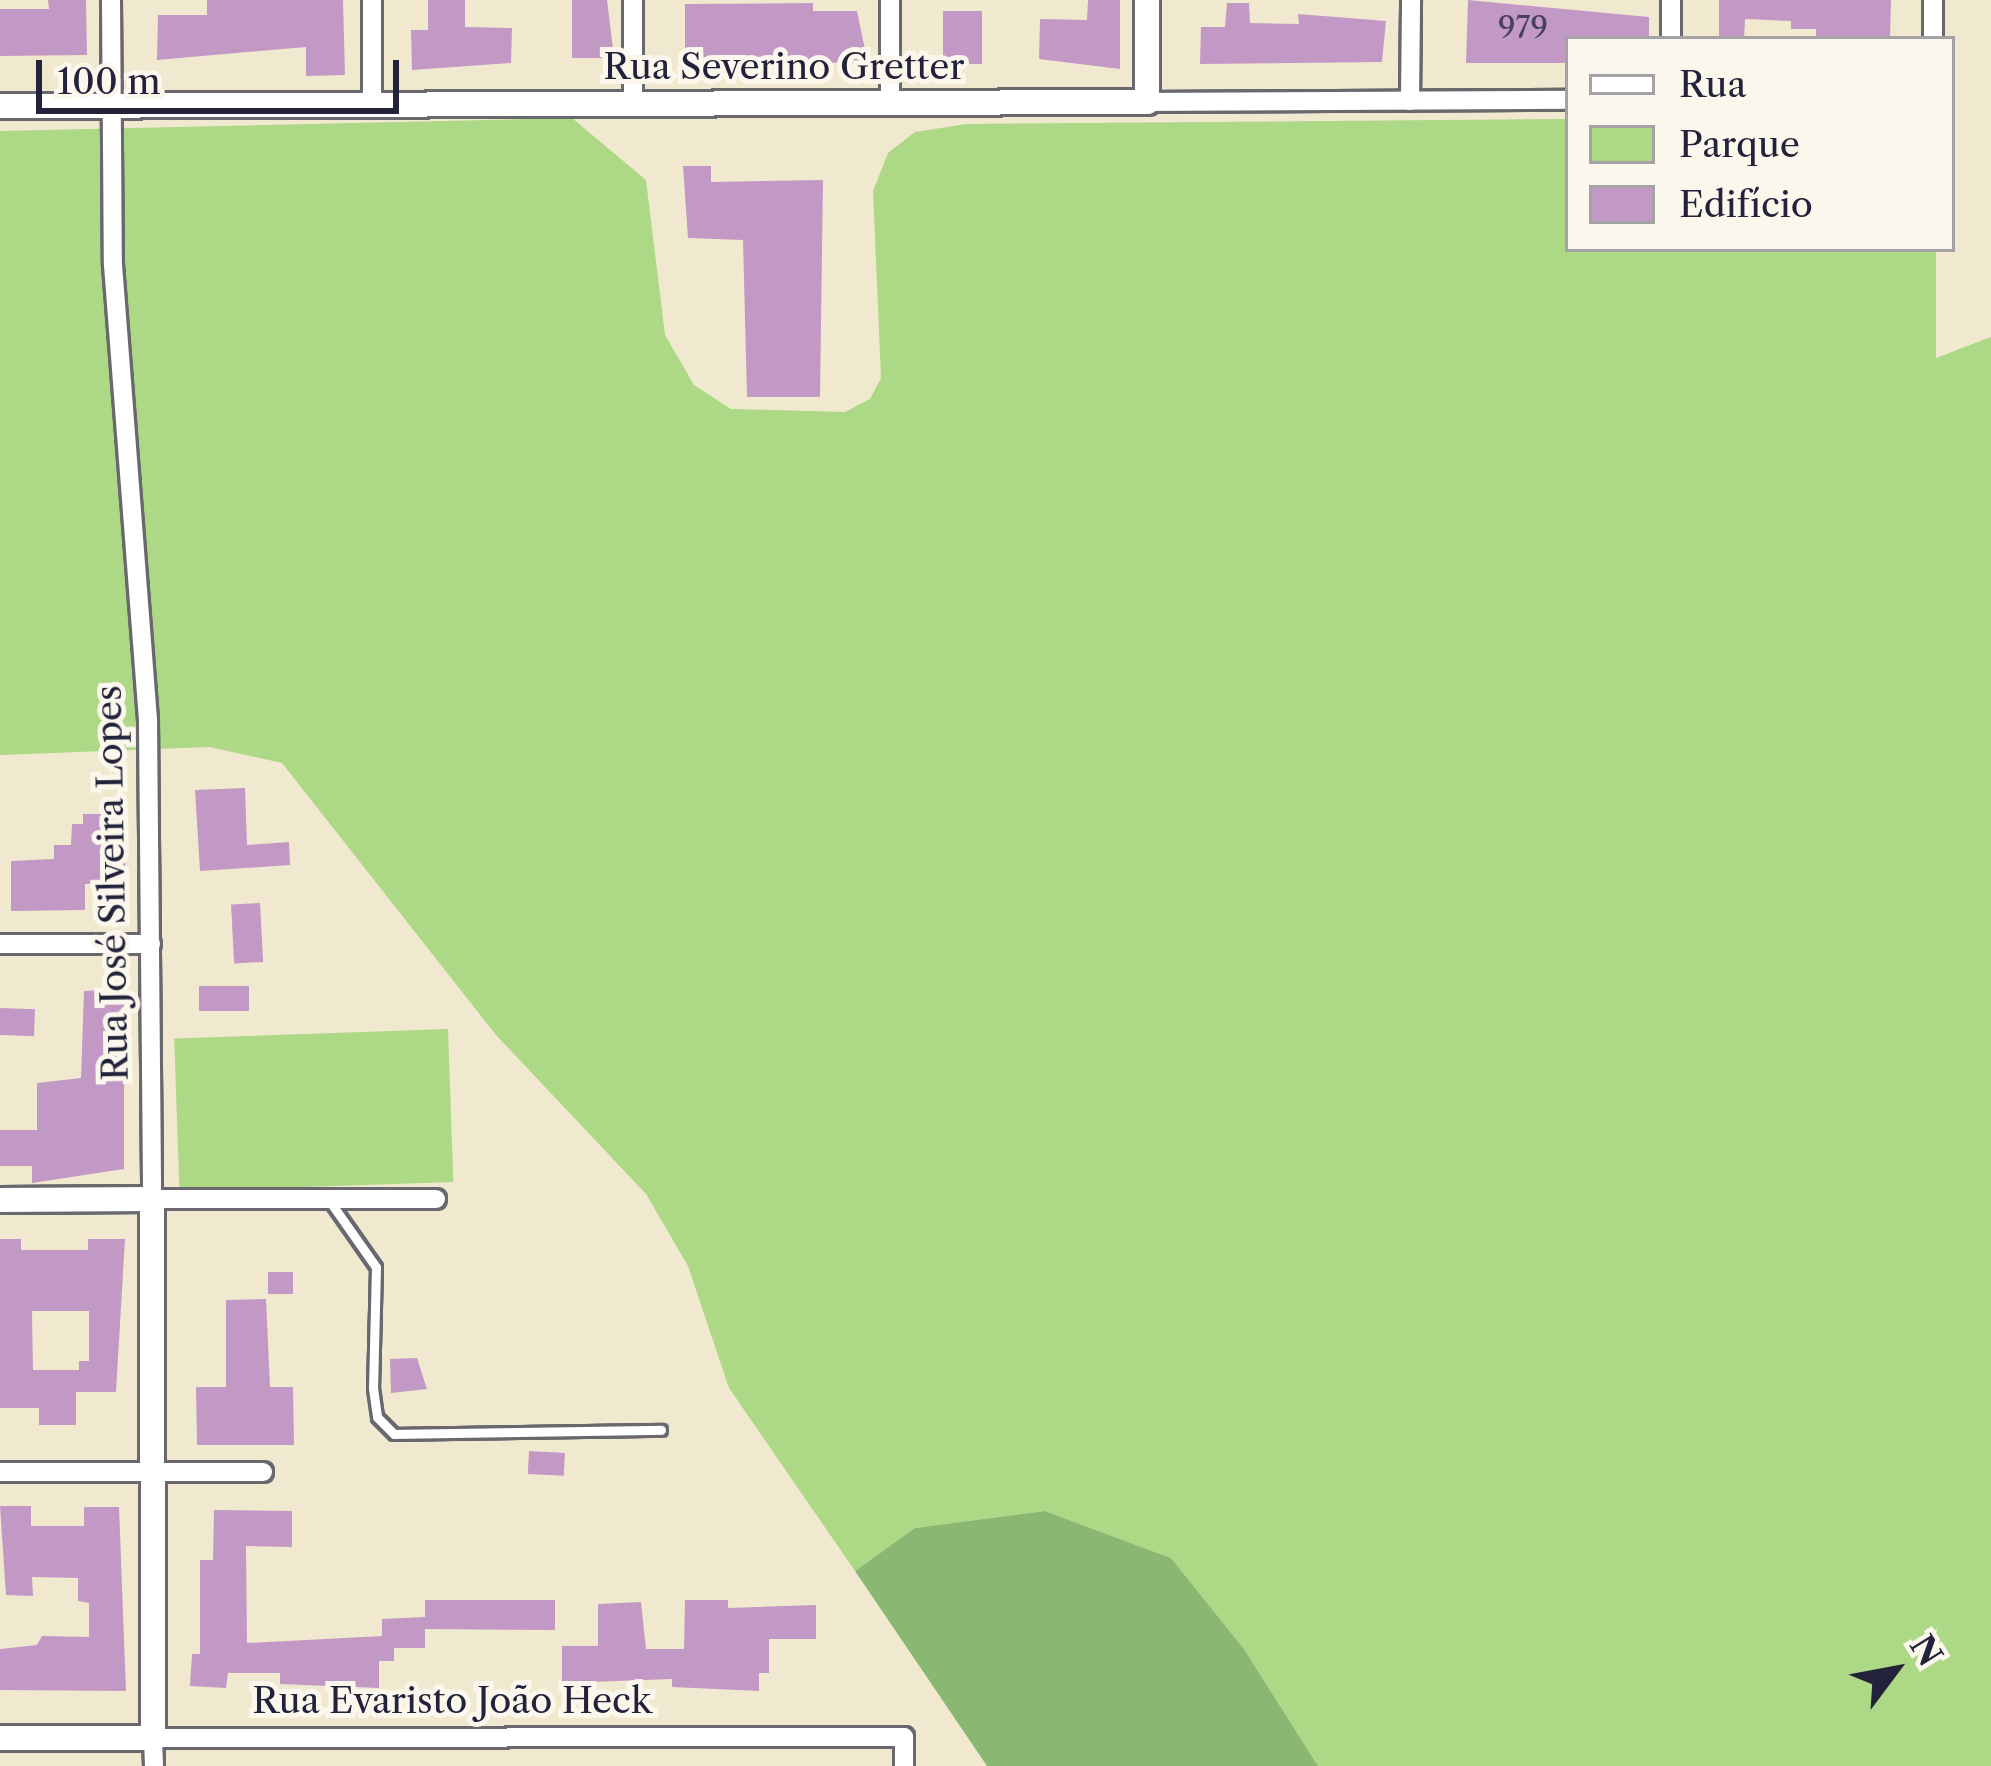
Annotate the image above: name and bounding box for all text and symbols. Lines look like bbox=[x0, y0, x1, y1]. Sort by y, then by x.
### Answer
house number: 979 bbox=[1498, 10, 1548, 46]
scale bar bbox=[42, 36, 405, 110]
legend bbox=[1565, 36, 1955, 252]
street label: Rua Severino Gretter bbox=[603, 45, 965, 89]
text: 100 m bbox=[57, 59, 161, 103]
text: Rua bbox=[1679, 62, 1746, 106]
text: Parque bbox=[1679, 122, 1800, 166]
text: Edifício bbox=[1679, 182, 1813, 226]
street label: Rua José Silveira Lopes bbox=[87, 684, 137, 1082]
north arrow bbox=[1835, 1610, 1955, 1730]
text: N bbox=[1901, 1628, 1951, 1674]
street label: Rua Evaristo João Heck bbox=[252, 1679, 652, 1723]

